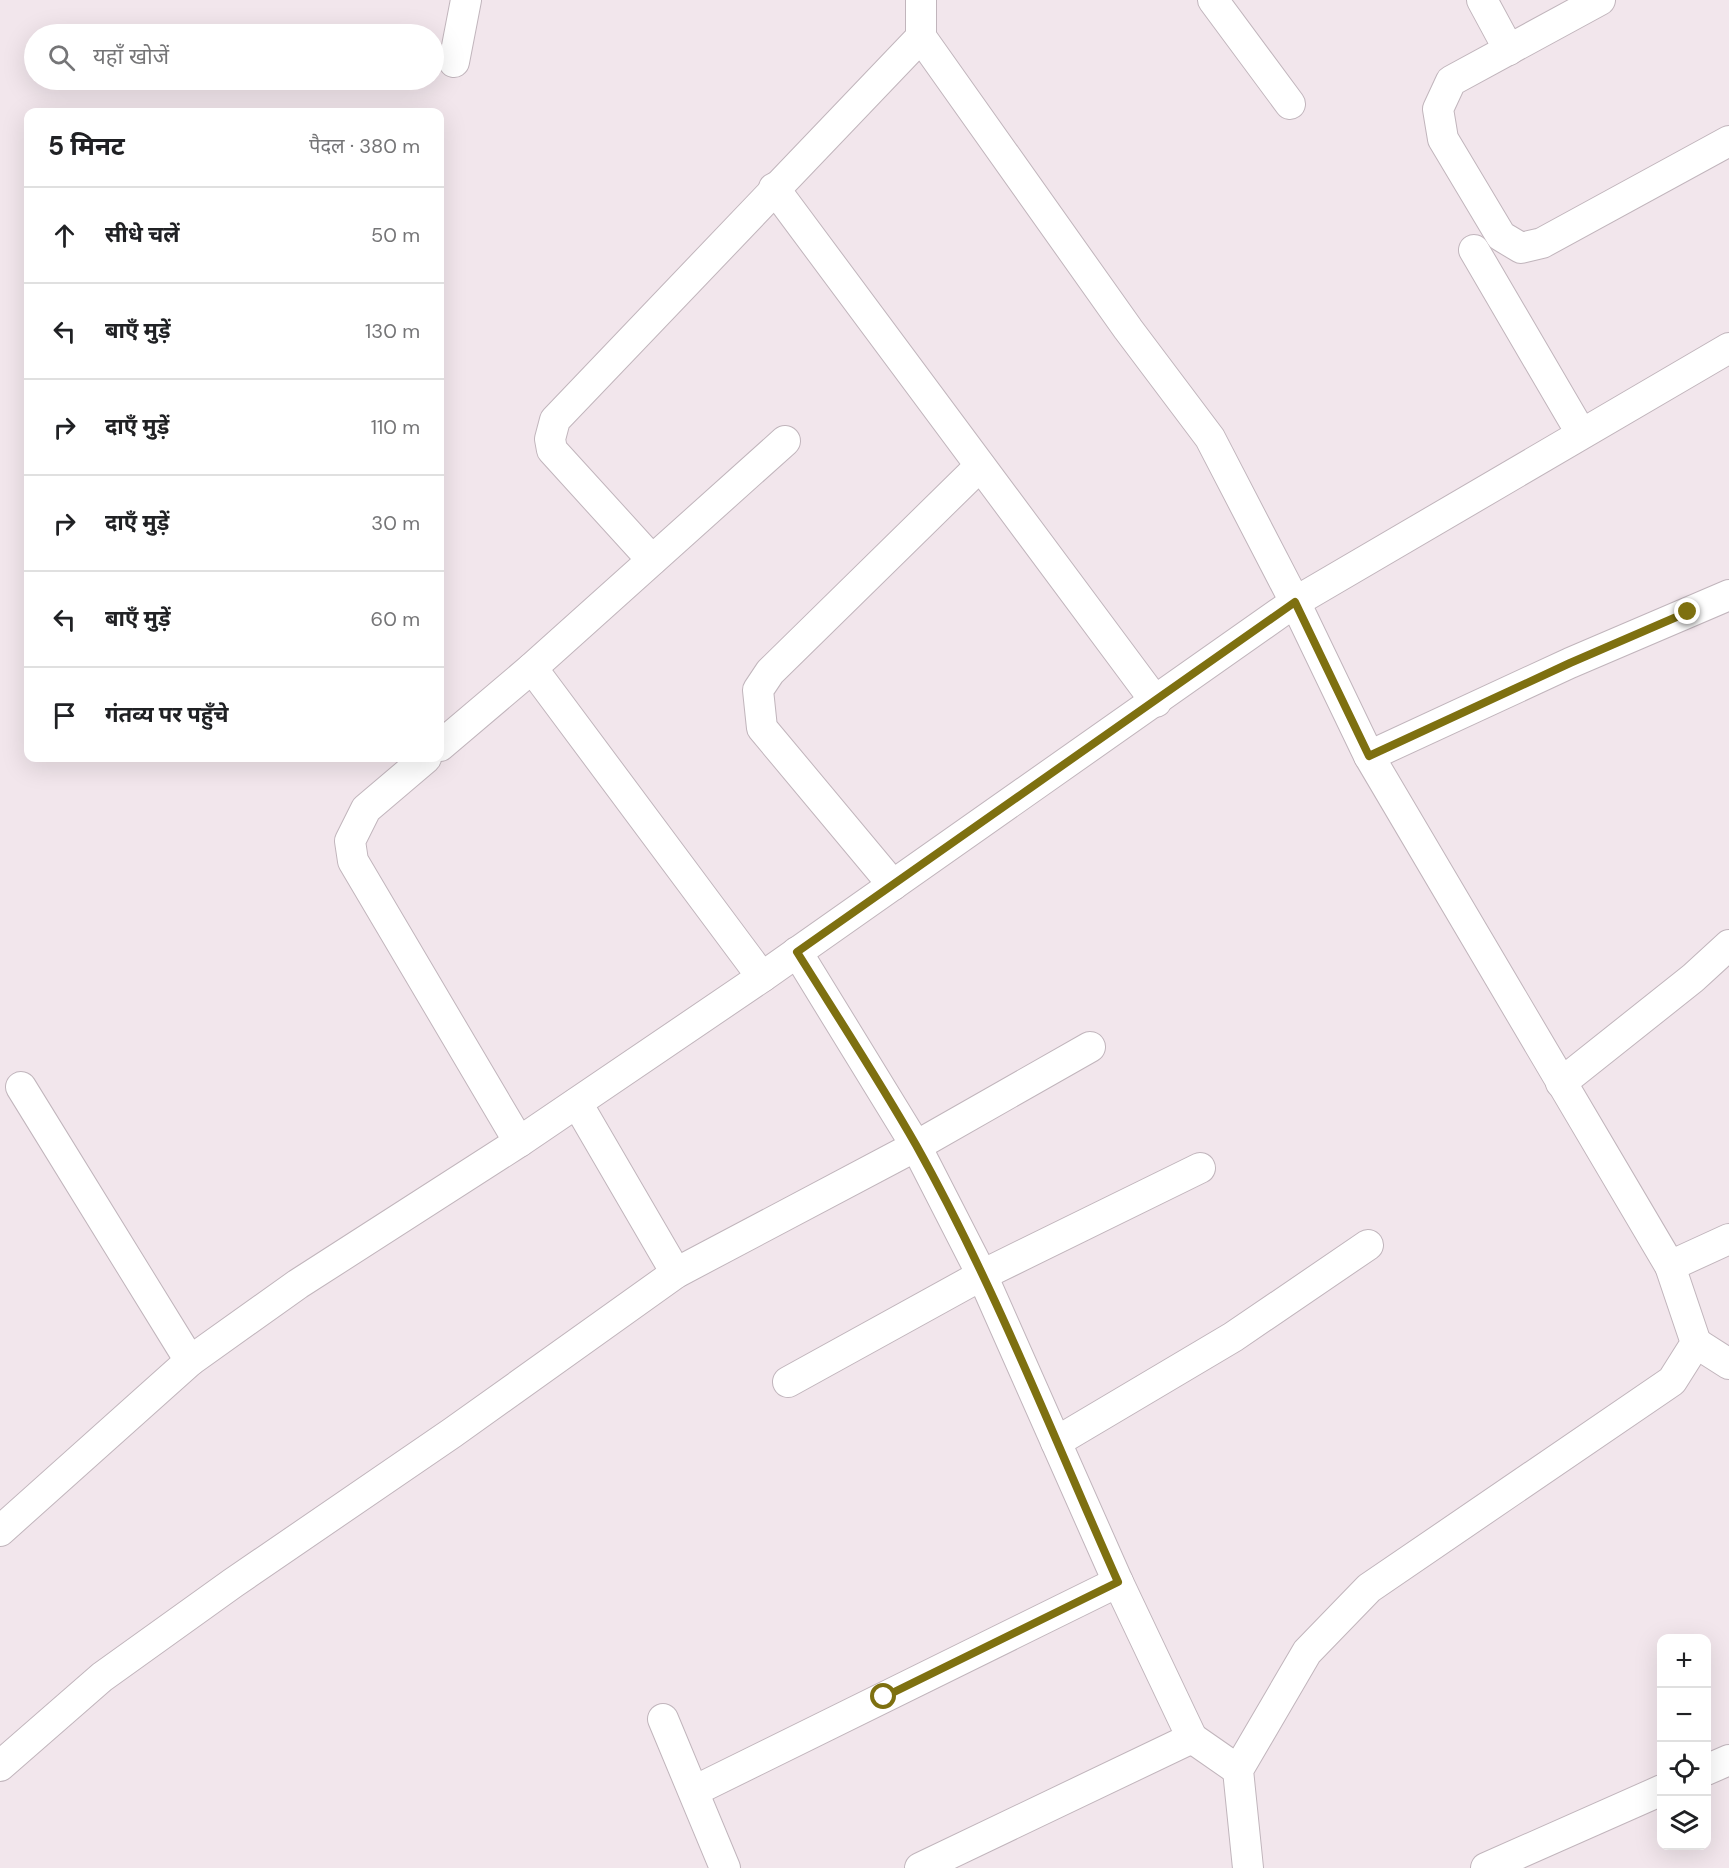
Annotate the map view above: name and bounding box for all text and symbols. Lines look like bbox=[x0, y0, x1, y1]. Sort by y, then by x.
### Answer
search box bbox=[24, 24, 444, 90]
icon: search bbox=[45, 41, 78, 74]
text: यहाँ खोजें bbox=[93, 42, 169, 71]
text: 5 मिनट bbox=[48, 129, 125, 163]
text: पैदल · 380 m bbox=[309, 133, 420, 159]
icon: ahead bbox=[48, 219, 81, 252]
text: सीधे चलें bbox=[105, 220, 180, 249]
text: 50 m bbox=[371, 222, 420, 248]
icon: left bbox=[48, 315, 81, 348]
text: बाएँ मुड़ें bbox=[105, 316, 171, 345]
text: 130 m bbox=[365, 318, 420, 344]
icon: right bbox=[48, 411, 81, 444]
text: दाएँ मुड़ें bbox=[105, 412, 169, 441]
text: 110 m bbox=[371, 414, 420, 440]
icon: right bbox=[48, 507, 81, 540]
text: दाएँ मुड़ें bbox=[105, 508, 169, 537]
text: 30 m bbox=[371, 510, 420, 536]
route end bbox=[1674, 598, 1700, 624]
icon: left bbox=[48, 603, 81, 636]
text: बाएँ मुड़ें bbox=[105, 604, 171, 633]
text: 60 m bbox=[371, 606, 420, 632]
icon: arrive bbox=[48, 699, 81, 732]
text: गंतव्य पर पहुँचे bbox=[105, 700, 228, 729]
map controls bbox=[1657, 1634, 1711, 1850]
button: + bbox=[1657, 1634, 1711, 1688]
route start bbox=[870, 1683, 896, 1709]
button: − bbox=[1657, 1688, 1711, 1742]
button: locate bbox=[1657, 1742, 1711, 1796]
button: layers bbox=[1657, 1796, 1711, 1850]

